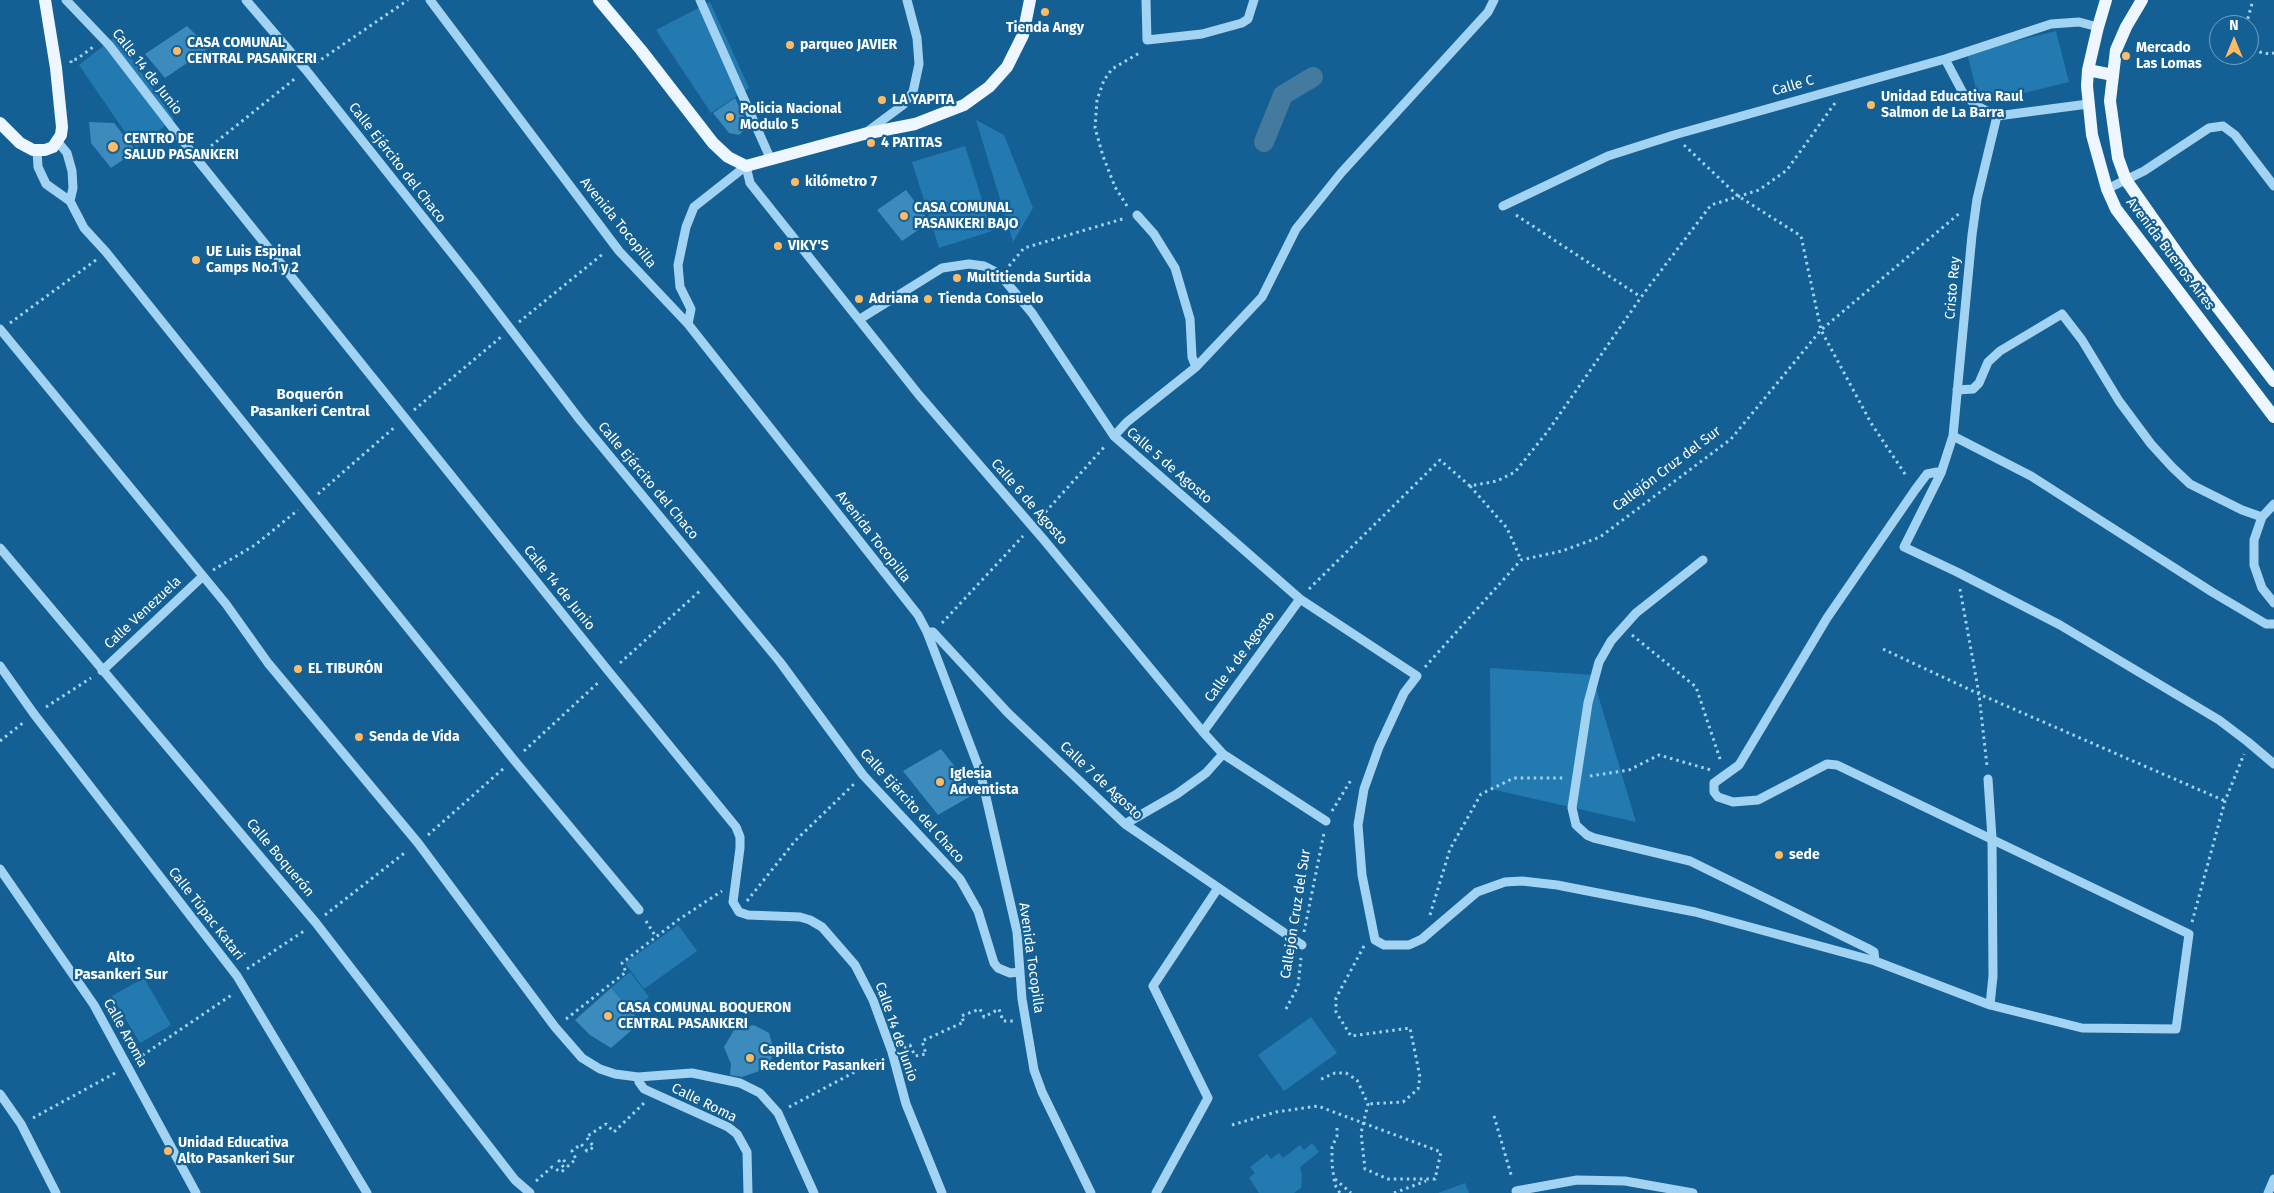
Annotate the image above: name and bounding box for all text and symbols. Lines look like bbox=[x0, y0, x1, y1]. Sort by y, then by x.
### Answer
marker: Tienda Angy bbox=[1039, 6, 1051, 18]
north arrow bbox=[2209, 15, 2259, 65]
text: N bbox=[2229, 17, 2239, 34]
place label: Tienda Angy bbox=[1006, 20, 1084, 36]
street label: Calle 14 de Junio bbox=[108, 26, 186, 118]
place label: CASA COMUNAL CENTRAL PASANKERI bbox=[187, 35, 317, 68]
place label: parqueo JAVIER bbox=[800, 37, 897, 53]
marker: parqueo JAVIER bbox=[784, 39, 796, 51]
place label: Mercado Las Lomas bbox=[2136, 40, 2202, 72]
marker: CASA COMUNAL CENTRAL PASANKERI bbox=[171, 45, 183, 57]
marker: Mercado Las Lomas bbox=[2120, 50, 2132, 62]
street label: Calle C bbox=[1770, 72, 1816, 100]
place label: Unidad Educativa Raul Salmon de La Barra bbox=[1881, 89, 2023, 121]
place label: LA YAPITA bbox=[892, 92, 954, 108]
marker: LA YAPITA bbox=[876, 94, 888, 106]
marker: Unidad Educativa Raul Salmon de La Barra bbox=[1865, 99, 1877, 111]
street label: Calle Ejército del Chaco bbox=[345, 100, 449, 226]
place label: Policia Nacional Modulo 5 bbox=[740, 101, 841, 134]
marker: Policia Nacional Modulo 5 bbox=[724, 111, 736, 123]
place label: CENTRO DE SALUD PASANKERI bbox=[124, 131, 239, 164]
place label: 4 PATITAS bbox=[881, 135, 942, 151]
marker: 4 PATITAS bbox=[865, 137, 877, 149]
marker: CENTRO DE SALUD PASANKERI bbox=[106, 140, 120, 154]
street label: Avenida Tocopilla bbox=[576, 174, 660, 272]
place label: kilómetro 7 bbox=[805, 174, 877, 190]
marker: kilómetro 7 bbox=[789, 176, 801, 188]
street label: Avenida Buenos Aires bbox=[2122, 194, 2218, 314]
place label: CASA COMUNAL PASANKERI BAJO bbox=[914, 200, 1019, 232]
marker: CASA COMUNAL PASANKERI BAJO bbox=[898, 210, 910, 222]
place label: VIKY'S bbox=[788, 238, 829, 254]
marker: VIKY'S bbox=[772, 240, 784, 252]
place label: UE Luis Espinal Camps No.1 y 2 bbox=[206, 244, 301, 276]
marker: UE Luis Espinal Camps No.1 y 2 bbox=[190, 254, 202, 266]
street label: Cristo Rey bbox=[1942, 256, 1964, 320]
place label: Multitienda Surtida bbox=[967, 270, 1091, 286]
marker: Multitienda Surtida bbox=[951, 272, 963, 284]
place label: Adriana bbox=[869, 291, 919, 307]
place label: Tienda Consuelo bbox=[938, 291, 1043, 307]
marker: Adriana bbox=[853, 293, 865, 305]
marker: Tienda Consuelo bbox=[922, 293, 934, 305]
district label: Boquerón Pasankeri Central bbox=[250, 386, 370, 421]
street label: Calle Ejército del Chaco bbox=[594, 419, 702, 543]
street label: Callejón Cruz del Sur bbox=[1610, 423, 1724, 515]
street label: Calle 5 de Agosto bbox=[1123, 424, 1215, 508]
street label: Calle 6 de Agosto bbox=[987, 456, 1071, 548]
street label: Avenida Tocopilla bbox=[832, 488, 914, 586]
street label: Calle 14 de Junio bbox=[520, 542, 598, 634]
street label: Calle Venezuela bbox=[101, 573, 185, 653]
street label: Calle 4 de Agosto bbox=[1201, 608, 1279, 706]
place label: EL TIBURÓN bbox=[308, 661, 383, 677]
marker: EL TIBURÓN bbox=[292, 663, 304, 675]
place label: Senda de Vida bbox=[369, 729, 460, 745]
marker: Senda de Vida bbox=[353, 731, 365, 743]
street label: Calle 7 de Agosto bbox=[1056, 738, 1146, 824]
street label: Calle Ejército del Chaco bbox=[856, 745, 968, 867]
place label: Iglesia Adventista bbox=[950, 766, 1019, 799]
marker: Iglesia Adventista bbox=[934, 776, 946, 788]
street label: Calle Boquerón bbox=[242, 816, 318, 900]
place label: sede bbox=[1789, 847, 1820, 863]
street label: Callejón Cruz del Sur bbox=[1277, 848, 1315, 980]
marker: sede bbox=[1773, 849, 1785, 861]
street label: Calle Túpac Katari bbox=[164, 864, 248, 964]
street label: Avenida Tocopilla bbox=[1015, 902, 1047, 1014]
district label: Alto Pasankeri Sur bbox=[74, 949, 168, 984]
street label: Calle 14 de Junio bbox=[871, 980, 921, 1084]
street label: Calle Aroma bbox=[99, 996, 151, 1070]
place label: CASA COMUNAL BOQUERON CENTRAL PASANKERI bbox=[618, 1000, 791, 1032]
marker: CASA COMUNAL BOQUERON CENTRAL PASANKERI bbox=[602, 1010, 614, 1022]
place label: Capilla Cristo Redentor Pasankeri bbox=[760, 1042, 885, 1074]
marker: Capilla Cristo Redentor Pasankeri bbox=[744, 1052, 756, 1064]
street label: Calle Roma bbox=[669, 1080, 739, 1126]
place label: Unidad Educativa Alto Pasankeri Sur bbox=[178, 1135, 294, 1168]
marker: Unidad Educativa Alto Pasankeri Sur bbox=[162, 1145, 174, 1157]

